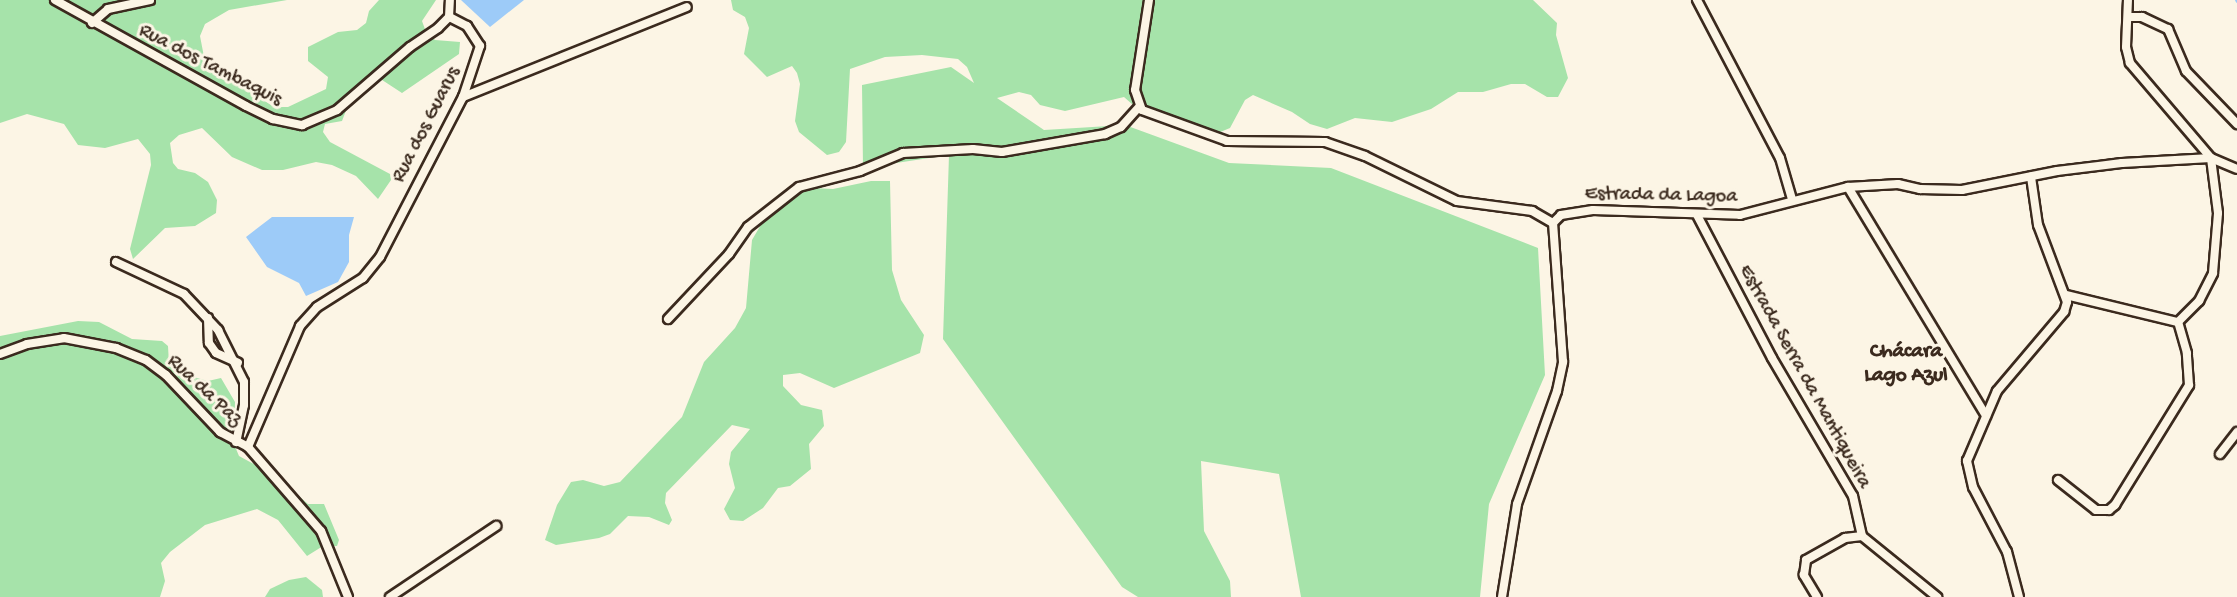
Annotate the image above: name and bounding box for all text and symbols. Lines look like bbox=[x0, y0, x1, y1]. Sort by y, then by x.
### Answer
street label: Rua dos Tambaquis bbox=[134, 20, 286, 112]
street label: Rua dos Guarus bbox=[388, 63, 466, 187]
street label: Estrada da Lagoa bbox=[1585, 183, 1737, 209]
street label: Estrada Serra da Mantiqueira bbox=[1732, 261, 1876, 493]
district label: Chácara Lago Azul bbox=[1864, 340, 1948, 390]
street label: Rua da Paz bbox=[161, 350, 247, 432]

